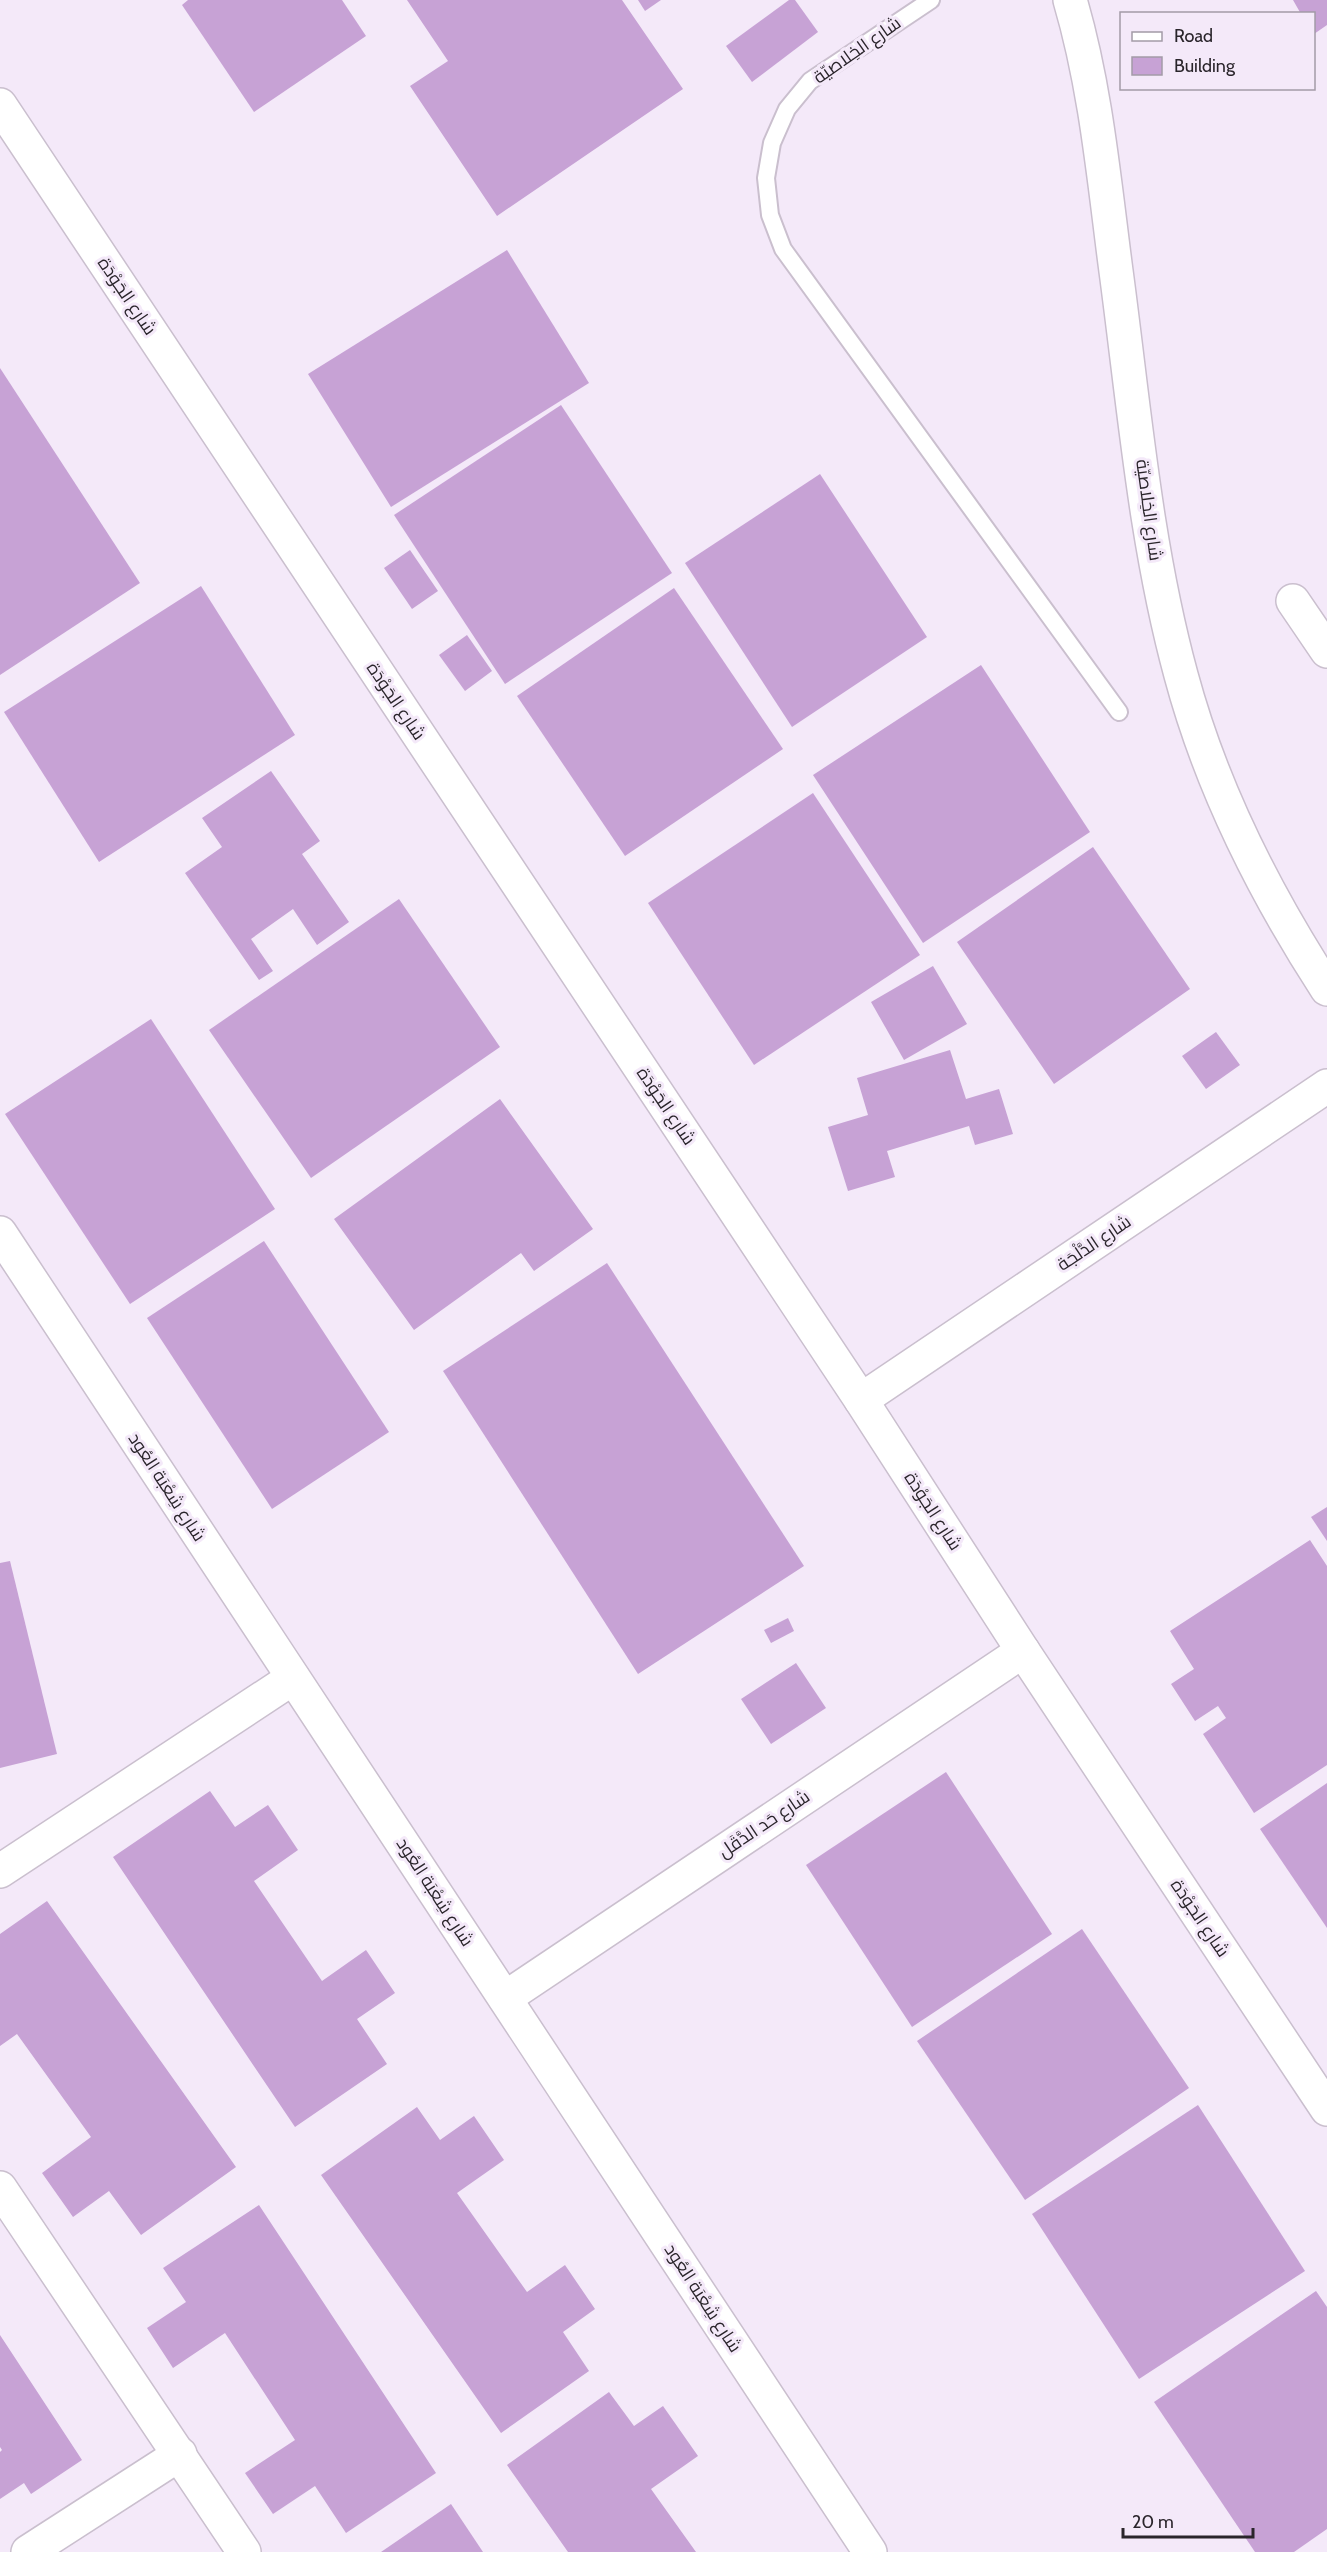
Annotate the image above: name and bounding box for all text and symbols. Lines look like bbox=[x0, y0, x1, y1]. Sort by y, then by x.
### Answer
street label: شارع الخِلاصيّة bbox=[809, 12, 906, 89]
legend bbox=[1120, 12, 1315, 90]
text: Road bbox=[1174, 25, 1213, 47]
text: Building bbox=[1174, 55, 1236, 77]
street label: شارع الجَوْدَة bbox=[92, 253, 161, 340]
street label: شارع الخِلاصيّة bbox=[1130, 458, 1167, 562]
street label: شارع الجَوْدَة bbox=[361, 658, 430, 745]
street label: شارع الجَوْدَة bbox=[631, 1063, 700, 1150]
street label: شارع الدَّلْجَة bbox=[1053, 1210, 1136, 1277]
street label: شارع شِعْبَة العُود bbox=[123, 1428, 210, 1546]
street label: شارع الجَوْدَة bbox=[899, 1468, 967, 1555]
street label: شارع حَد الدَّقَل bbox=[714, 1785, 814, 1863]
street label: شارع شِعْبَة العُود bbox=[391, 1833, 478, 1951]
street label: شارع الجَوْدَة bbox=[1165, 1875, 1234, 1962]
street label: شارع شِعْبَة العُود bbox=[659, 2239, 746, 2357]
scale bar bbox=[1123, 2501, 1254, 2539]
text: 20 m bbox=[1132, 2511, 1174, 2533]

